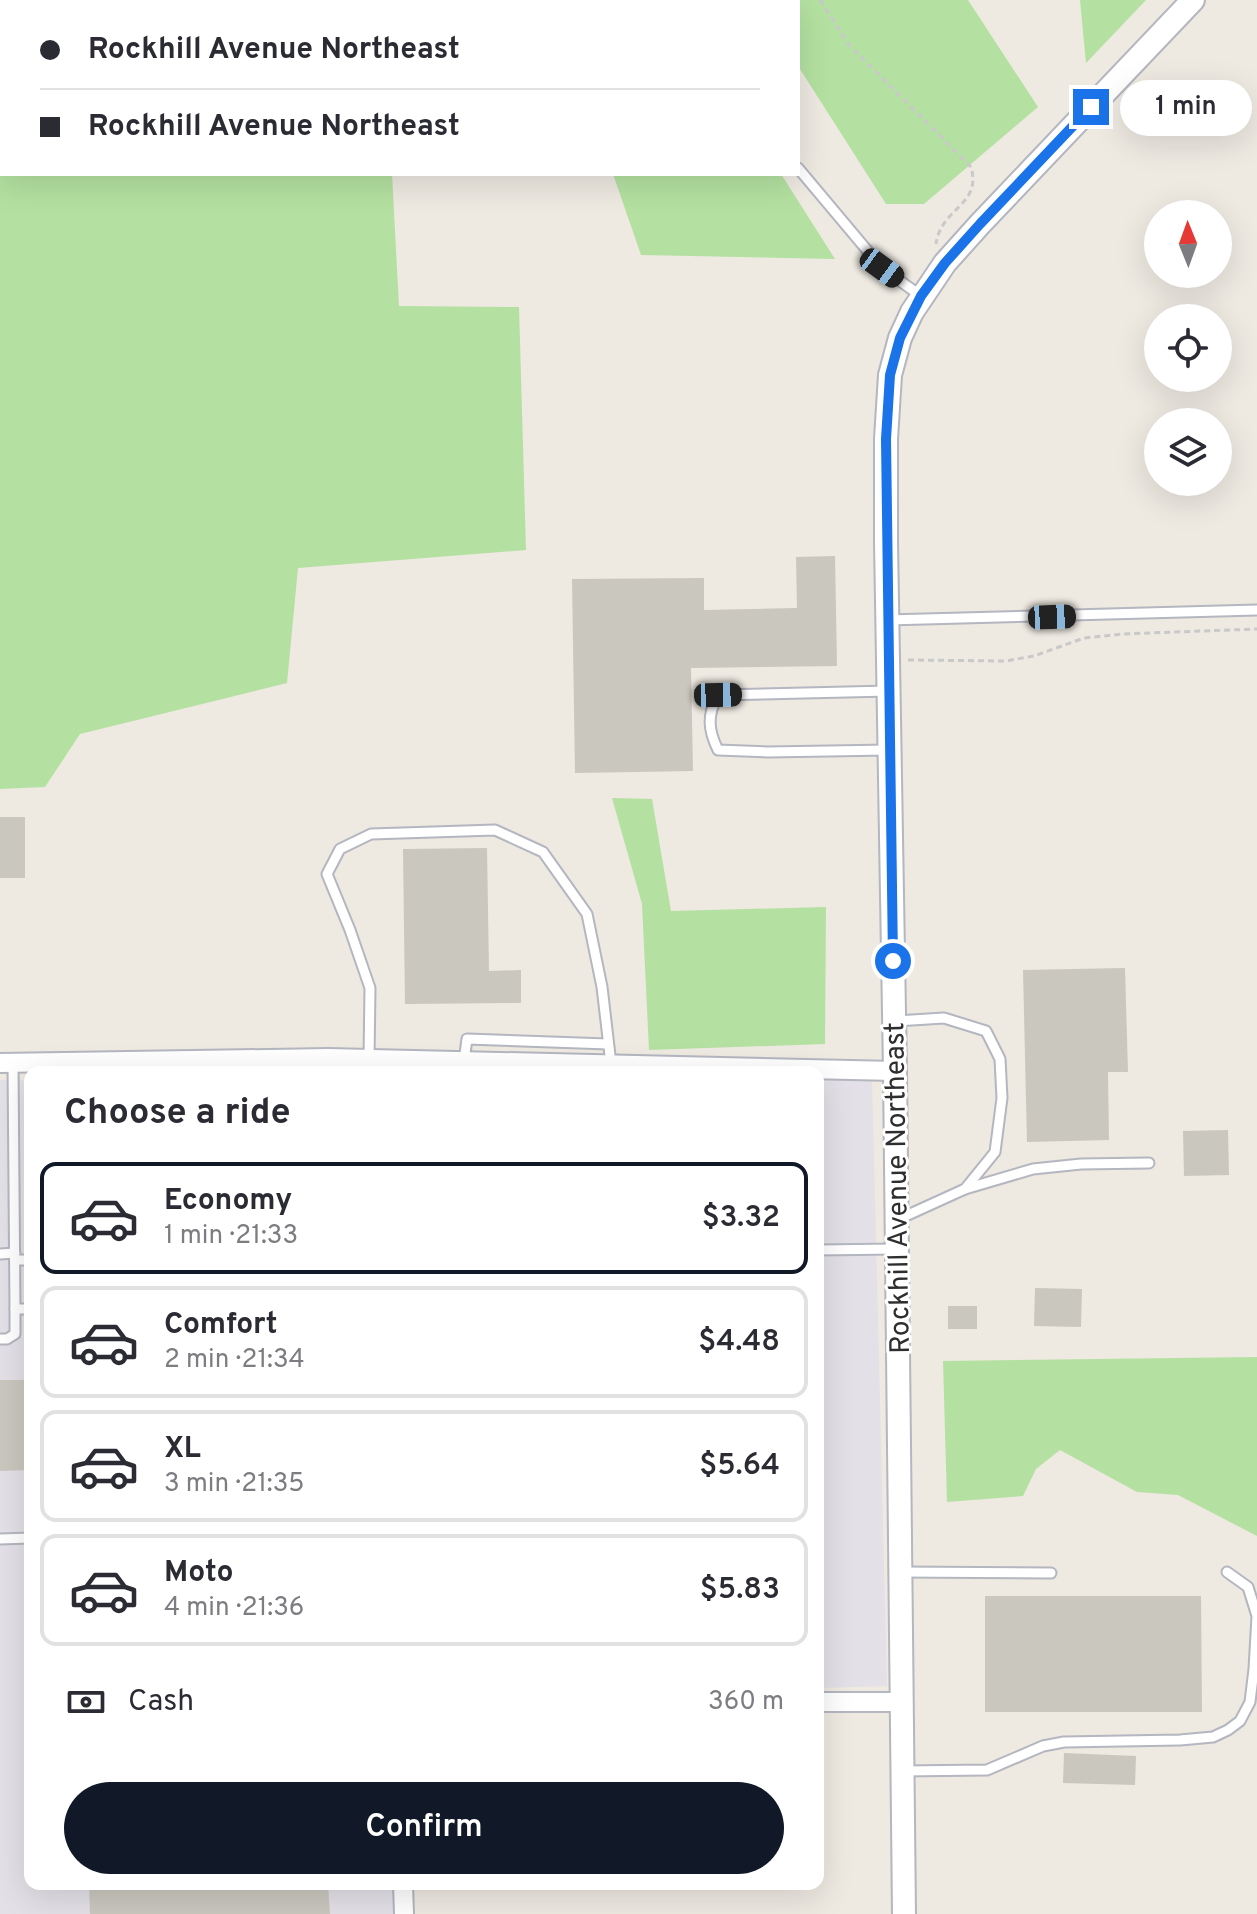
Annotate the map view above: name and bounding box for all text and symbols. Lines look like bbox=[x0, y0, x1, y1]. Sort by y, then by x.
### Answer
text: Rockhill Avenue Northeast bbox=[88, 32, 460, 69]
callout: 1 min bbox=[1119, 79, 1251, 135]
route end bbox=[1073, 89, 1109, 125]
text: 1 min bbox=[1155, 91, 1217, 124]
text: Rockhill Avenue Northeast bbox=[88, 109, 460, 146]
north arrow bbox=[1144, 200, 1232, 288]
map controls bbox=[1144, 200, 1232, 496]
car bbox=[856, 244, 908, 292]
button: locate bbox=[1144, 304, 1232, 392]
button: layers bbox=[1144, 408, 1232, 496]
car bbox=[1028, 604, 1076, 630]
car bbox=[694, 683, 742, 707]
route start bbox=[875, 943, 911, 979]
street label: Rockhill Avenue Northeast bbox=[878, 1022, 920, 1354]
text: Choose a ride bbox=[64, 1091, 290, 1137]
icon: car bbox=[68, 1182, 140, 1254]
text: Economy bbox=[164, 1183, 292, 1220]
text: $3.32 bbox=[702, 1200, 780, 1237]
text: 1 min · 21:33 bbox=[164, 1220, 298, 1253]
icon: car bbox=[68, 1306, 140, 1378]
text: Comfort bbox=[164, 1307, 277, 1344]
text: $4.48 bbox=[698, 1324, 780, 1361]
text: 2 min · 21:34 bbox=[164, 1344, 305, 1377]
icon: car bbox=[68, 1430, 140, 1502]
text: XL bbox=[164, 1431, 201, 1468]
text: $5.64 bbox=[699, 1448, 780, 1485]
text: 3 min · 21:35 bbox=[164, 1468, 305, 1501]
icon: car bbox=[68, 1554, 140, 1626]
text: Moto bbox=[164, 1555, 234, 1592]
text: $5.83 bbox=[700, 1572, 780, 1609]
text: 4 min · 21:36 bbox=[164, 1592, 304, 1625]
icon: cash bbox=[64, 1680, 108, 1724]
text: Cash bbox=[128, 1684, 194, 1721]
text: 360 m bbox=[708, 1686, 784, 1719]
button: Confirm bbox=[64, 1782, 784, 1874]

